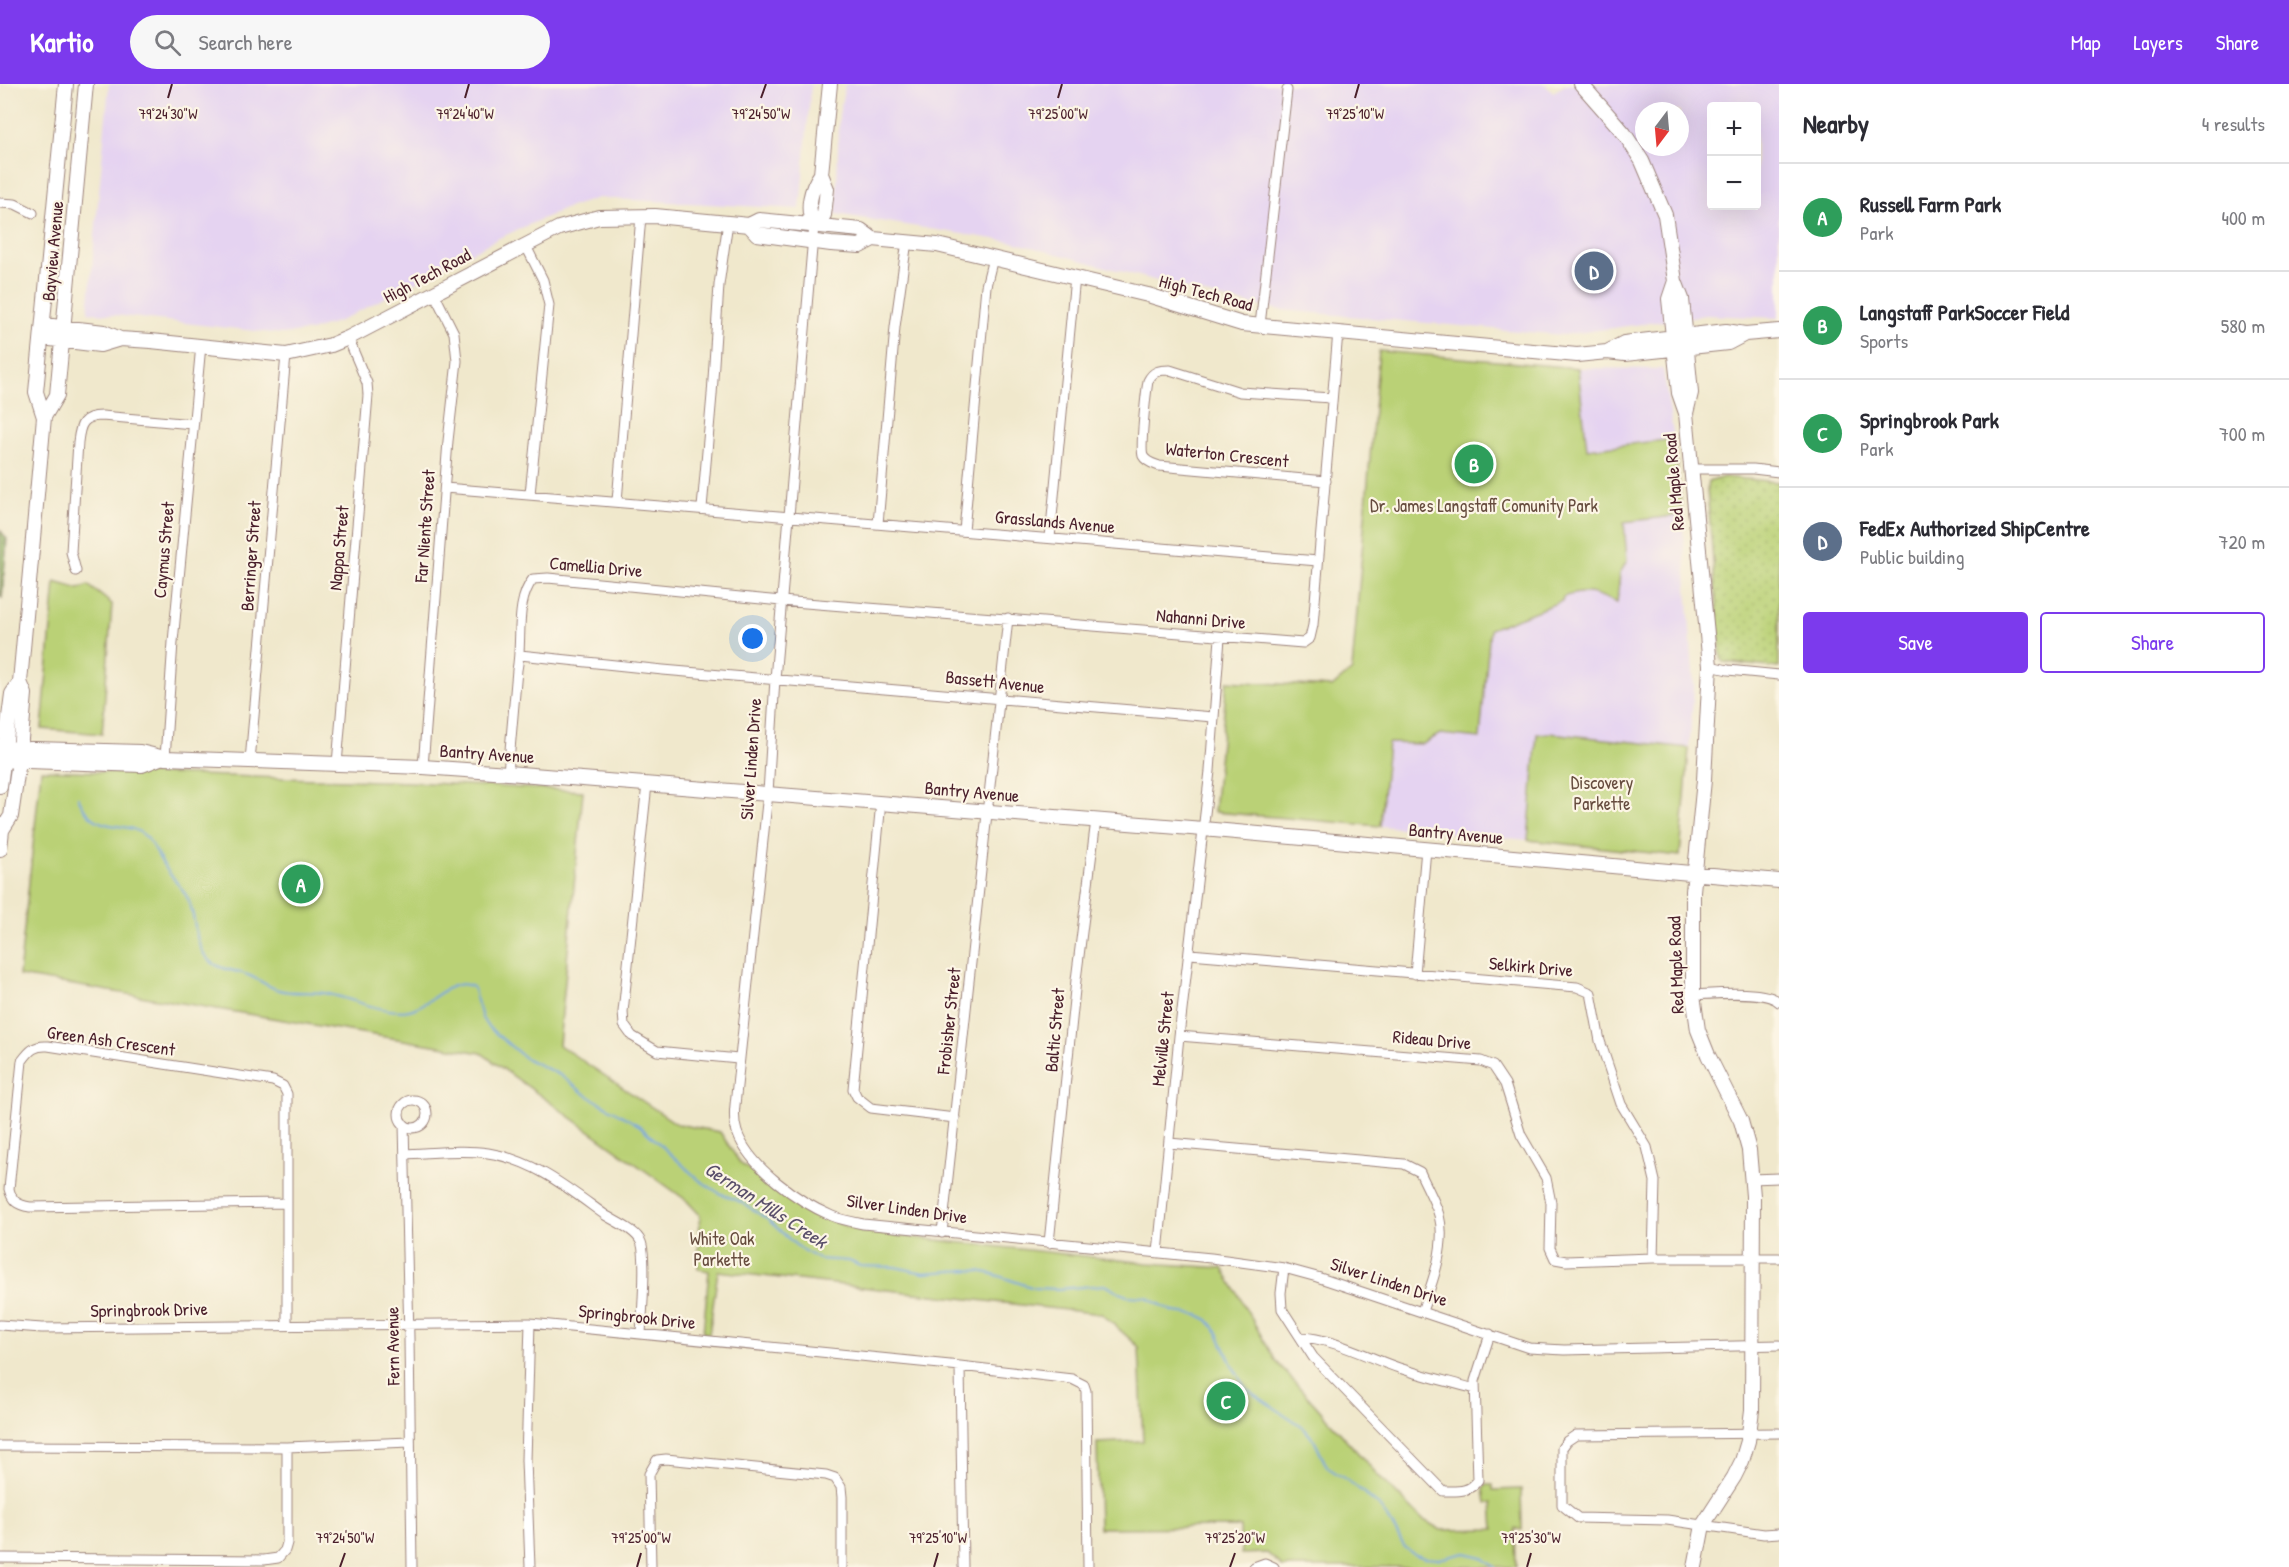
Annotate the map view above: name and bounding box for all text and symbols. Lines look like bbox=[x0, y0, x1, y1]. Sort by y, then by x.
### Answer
search box bbox=[130, 15, 550, 69]
text: Kartio bbox=[30, 23, 94, 61]
icon: search bbox=[151, 26, 184, 59]
text: Search here bbox=[199, 27, 293, 57]
text: Map bbox=[2071, 28, 2100, 57]
text: Layers bbox=[2133, 28, 2183, 57]
text: Share bbox=[2216, 28, 2259, 57]
north arrow bbox=[1635, 102, 1689, 156]
map controls bbox=[1707, 102, 1761, 210]
button: + bbox=[1707, 102, 1761, 156]
text: 79°24'30"W bbox=[139, 103, 198, 124]
text: 79°24'40"W bbox=[436, 103, 495, 124]
text: 79°24'50"W bbox=[732, 103, 791, 124]
text: 79°25'00"W bbox=[1028, 103, 1088, 124]
text: 79°25'10"W bbox=[1326, 103, 1385, 124]
text: Nearby bbox=[1803, 106, 1869, 141]
text: 4 results bbox=[2202, 110, 2265, 137]
button: − bbox=[1707, 156, 1761, 210]
text: Russell Farm Park bbox=[1860, 189, 2001, 219]
street label: Bayview Avenue bbox=[36, 200, 69, 302]
text: A bbox=[1818, 204, 1827, 231]
text: 400 m bbox=[2221, 204, 2265, 231]
text: Park bbox=[1860, 219, 1893, 246]
street label: High Tech Road bbox=[379, 242, 475, 309]
pin: D bbox=[1574, 248, 1614, 294]
street label: High Tech Road bbox=[1157, 268, 1256, 317]
text: Langstaff ParkSoccer Field bbox=[1860, 297, 2069, 327]
text: B bbox=[1817, 312, 1828, 339]
text: 580 m bbox=[2221, 312, 2265, 339]
text: Sports bbox=[1860, 327, 1908, 354]
text: Springbrook Park bbox=[1860, 405, 1999, 435]
text: C bbox=[1817, 420, 1828, 447]
text: 700 m bbox=[2219, 420, 2265, 447]
street label: Red Maple Road bbox=[1657, 432, 1690, 532]
text: Park bbox=[1860, 435, 1893, 462]
street label: Waterton Crescent bbox=[1164, 436, 1291, 473]
pin: B bbox=[1454, 442, 1494, 487]
street label: Far Niente Street bbox=[408, 468, 441, 584]
park label: Dr. James Langstaff Comunity Park bbox=[1370, 493, 1599, 518]
street label: Berringer Street bbox=[234, 499, 267, 612]
street label: Caymus Street bbox=[147, 500, 180, 599]
street label: Nappa Street bbox=[322, 504, 355, 591]
street label: Grasslands Avenue bbox=[994, 504, 1116, 539]
text: FedEx Authorized ShipCentre bbox=[1860, 513, 2090, 543]
text: D bbox=[1818, 528, 1827, 555]
text: 720 m bbox=[2219, 528, 2265, 555]
text: Public building bbox=[1860, 543, 1964, 570]
street label: Camellia Drive bbox=[549, 550, 644, 583]
street label: Nahanni Drive bbox=[1155, 602, 1247, 635]
button: Save bbox=[1803, 612, 2028, 673]
button: Share bbox=[2040, 612, 2265, 673]
your location bbox=[738, 624, 767, 653]
street label: Bassett Avenue bbox=[944, 664, 1046, 699]
street label: Silver Linden Drive bbox=[734, 697, 767, 821]
street label: Bantry Avenue bbox=[439, 738, 535, 769]
park label: Discovery Parkette bbox=[1571, 770, 1634, 816]
street label: Bantry Avenue bbox=[924, 775, 1020, 808]
street label: Bantry Avenue bbox=[1408, 817, 1504, 850]
pin: A bbox=[282, 862, 320, 906]
street label: Red Maple Road bbox=[1661, 916, 1690, 1014]
street label: Selkirk Drive bbox=[1488, 950, 1574, 983]
street label: Frobisher Street bbox=[930, 966, 967, 1076]
street label: Baltic Street bbox=[1038, 986, 1071, 1073]
street label: Melville Street bbox=[1145, 990, 1180, 1087]
street label: Green Ash Crescent bbox=[45, 1019, 177, 1062]
street label: Rideau Drive bbox=[1392, 1024, 1472, 1055]
water label: German Mills Creek bbox=[700, 1155, 834, 1255]
street label: Silver Linden Drive bbox=[845, 1188, 969, 1229]
park label: White Oak Parkette bbox=[690, 1226, 755, 1272]
street label: Silver Linden Drive bbox=[1327, 1251, 1451, 1312]
street label: Springbrook Drive bbox=[90, 1296, 208, 1323]
street label: Springbrook Drive bbox=[577, 1298, 697, 1335]
street label: Fern Avenue bbox=[379, 1306, 406, 1387]
pin: C bbox=[1206, 1378, 1246, 1424]
text: 79°24'50"W bbox=[316, 1527, 375, 1548]
text: 79°25'00"W bbox=[611, 1527, 671, 1548]
text: 79°25'10"W bbox=[909, 1527, 968, 1548]
text: 79°25'20"W bbox=[1205, 1527, 1266, 1548]
text: 79°25'30"W bbox=[1501, 1527, 1561, 1548]

